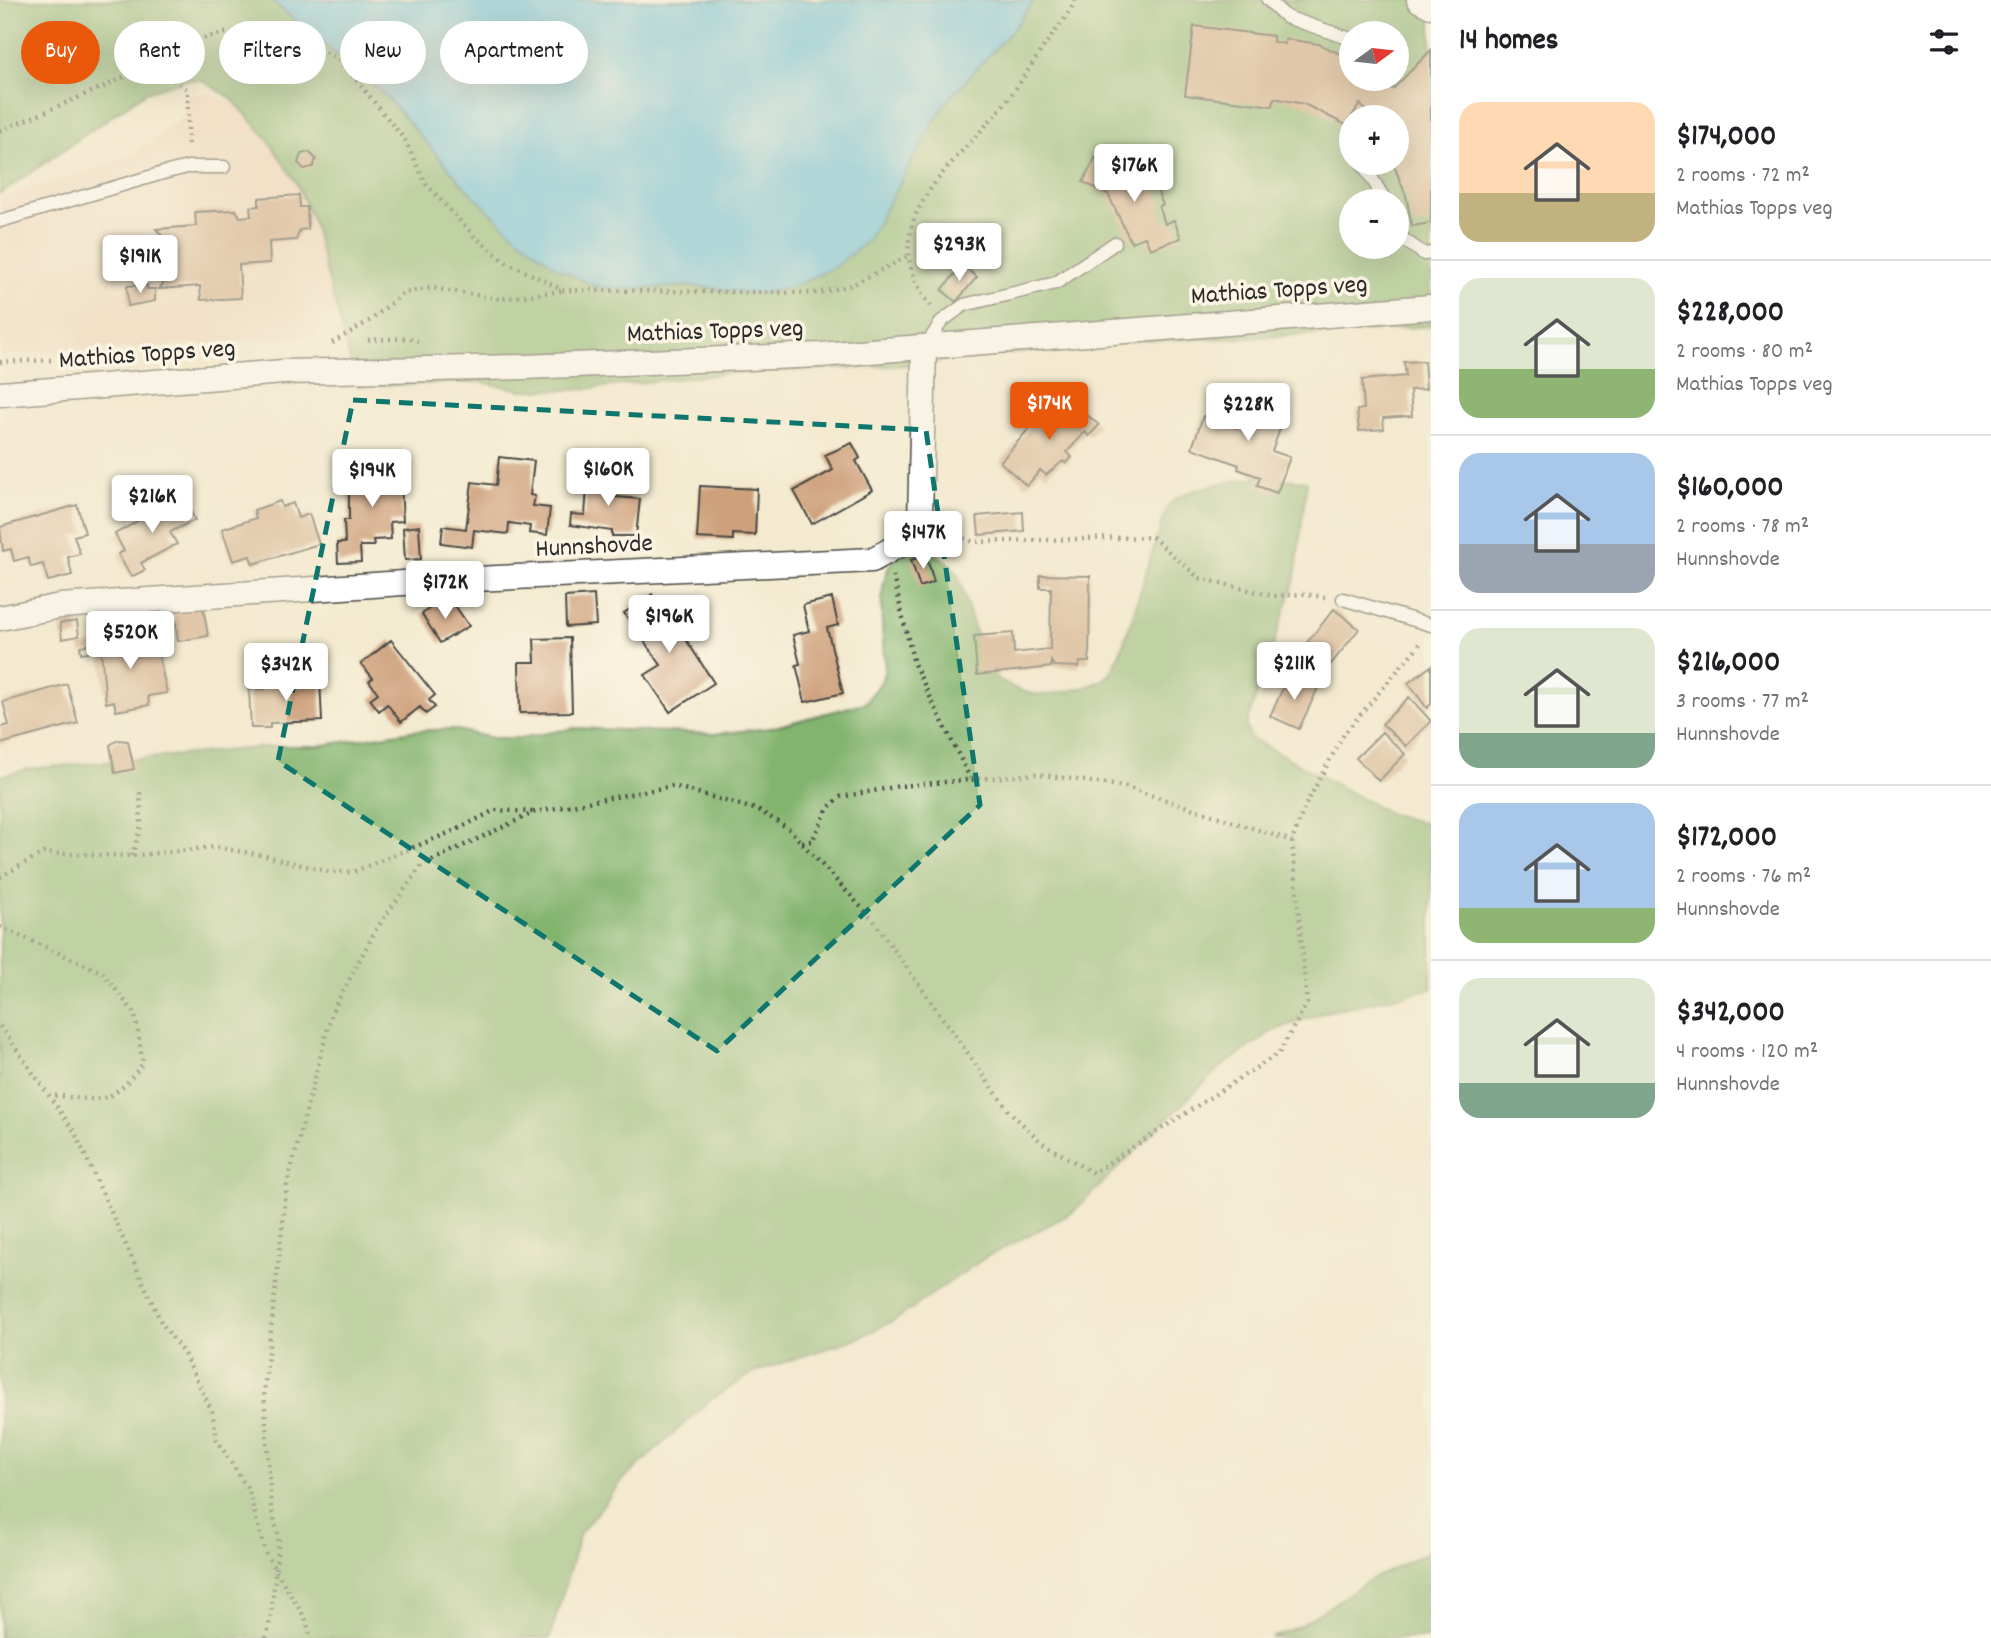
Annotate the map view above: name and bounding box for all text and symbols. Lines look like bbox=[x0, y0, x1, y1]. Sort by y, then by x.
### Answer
chip: Buy bbox=[21, 21, 100, 84]
chip: Rent bbox=[114, 21, 205, 84]
chip: Filters bbox=[219, 21, 326, 84]
chip: New bbox=[340, 21, 426, 84]
chip: Apartment bbox=[440, 21, 588, 84]
north arrow bbox=[1339, 21, 1409, 91]
map controls bbox=[1339, 21, 1409, 259]
text: 14 homes bbox=[1459, 21, 1558, 64]
icon: filters bbox=[1925, 23, 1963, 61]
button: + bbox=[1339, 105, 1409, 175]
text: $174,000 bbox=[1676, 117, 1776, 160]
icon: home bbox=[1515, 130, 1599, 214]
pin: $176K bbox=[1085, 144, 1183, 204]
text: $176K bbox=[1110, 150, 1158, 183]
text: 2 rooms · 72 m² bbox=[1676, 160, 1810, 193]
button: − bbox=[1339, 189, 1409, 259]
text: Mathias Topps veg bbox=[1676, 193, 1833, 226]
pin: $293K bbox=[910, 224, 1008, 283]
text: $293K bbox=[932, 229, 986, 262]
pin: $191K bbox=[91, 236, 189, 295]
text: $191K bbox=[119, 241, 161, 274]
street label: Mathias Topps veg bbox=[1190, 267, 1369, 316]
text: $228,000 bbox=[1676, 293, 1784, 336]
icon: home bbox=[1515, 306, 1599, 390]
street label: Mathias Topps veg bbox=[626, 311, 804, 354]
street label: Mathias Topps veg bbox=[58, 331, 237, 380]
text: 2 rooms · 80 m² bbox=[1676, 336, 1813, 369]
text: Mathias Topps veg bbox=[1676, 369, 1833, 402]
pin: $174K bbox=[1000, 382, 1098, 442]
pin: $228K bbox=[1199, 384, 1297, 443]
text: $174K bbox=[1026, 388, 1072, 421]
text: $228K bbox=[1222, 389, 1274, 422]
pin: $160K bbox=[559, 448, 657, 508]
pin: $194K bbox=[323, 449, 421, 509]
text: $160K bbox=[582, 454, 634, 487]
text: $194K bbox=[348, 455, 396, 488]
text: $160,000 bbox=[1676, 468, 1784, 511]
pin: $216K bbox=[103, 476, 201, 535]
text: $216K bbox=[128, 481, 176, 514]
icon: home bbox=[1515, 481, 1599, 565]
text: 2 rooms · 78 m² bbox=[1676, 511, 1809, 544]
pin: $147K bbox=[874, 512, 972, 571]
text: $147K bbox=[900, 517, 946, 550]
street label: Hunnshovde bbox=[535, 526, 654, 569]
text: Hunnshovde bbox=[1676, 544, 1780, 577]
pin: $172K bbox=[396, 562, 494, 621]
text: $172K bbox=[422, 567, 468, 600]
pin: $196K bbox=[620, 596, 718, 655]
text: $196K bbox=[644, 601, 694, 634]
pin: $520K bbox=[81, 612, 179, 671]
text: $520K bbox=[102, 617, 158, 650]
pin: $211K bbox=[1245, 642, 1343, 702]
text: $216,000 bbox=[1676, 643, 1780, 686]
pin: $342K bbox=[237, 644, 335, 703]
text: $211K bbox=[1273, 648, 1315, 681]
text: $342K bbox=[260, 649, 312, 682]
icon: home bbox=[1515, 656, 1599, 740]
text: 3 rooms · 77 m² bbox=[1676, 686, 1809, 719]
text: Hunnshovde bbox=[1676, 719, 1780, 752]
text: $172,000 bbox=[1676, 818, 1777, 861]
icon: home bbox=[1515, 831, 1599, 915]
text: 2 rooms · 76 m² bbox=[1676, 861, 1811, 894]
text: Hunnshovde bbox=[1676, 894, 1780, 927]
text: $342,000 bbox=[1676, 993, 1785, 1036]
icon: home bbox=[1515, 1006, 1599, 1090]
text: 4 rooms · 120 m² bbox=[1676, 1036, 1818, 1069]
text: Hunnshovde bbox=[1676, 1069, 1780, 1102]

